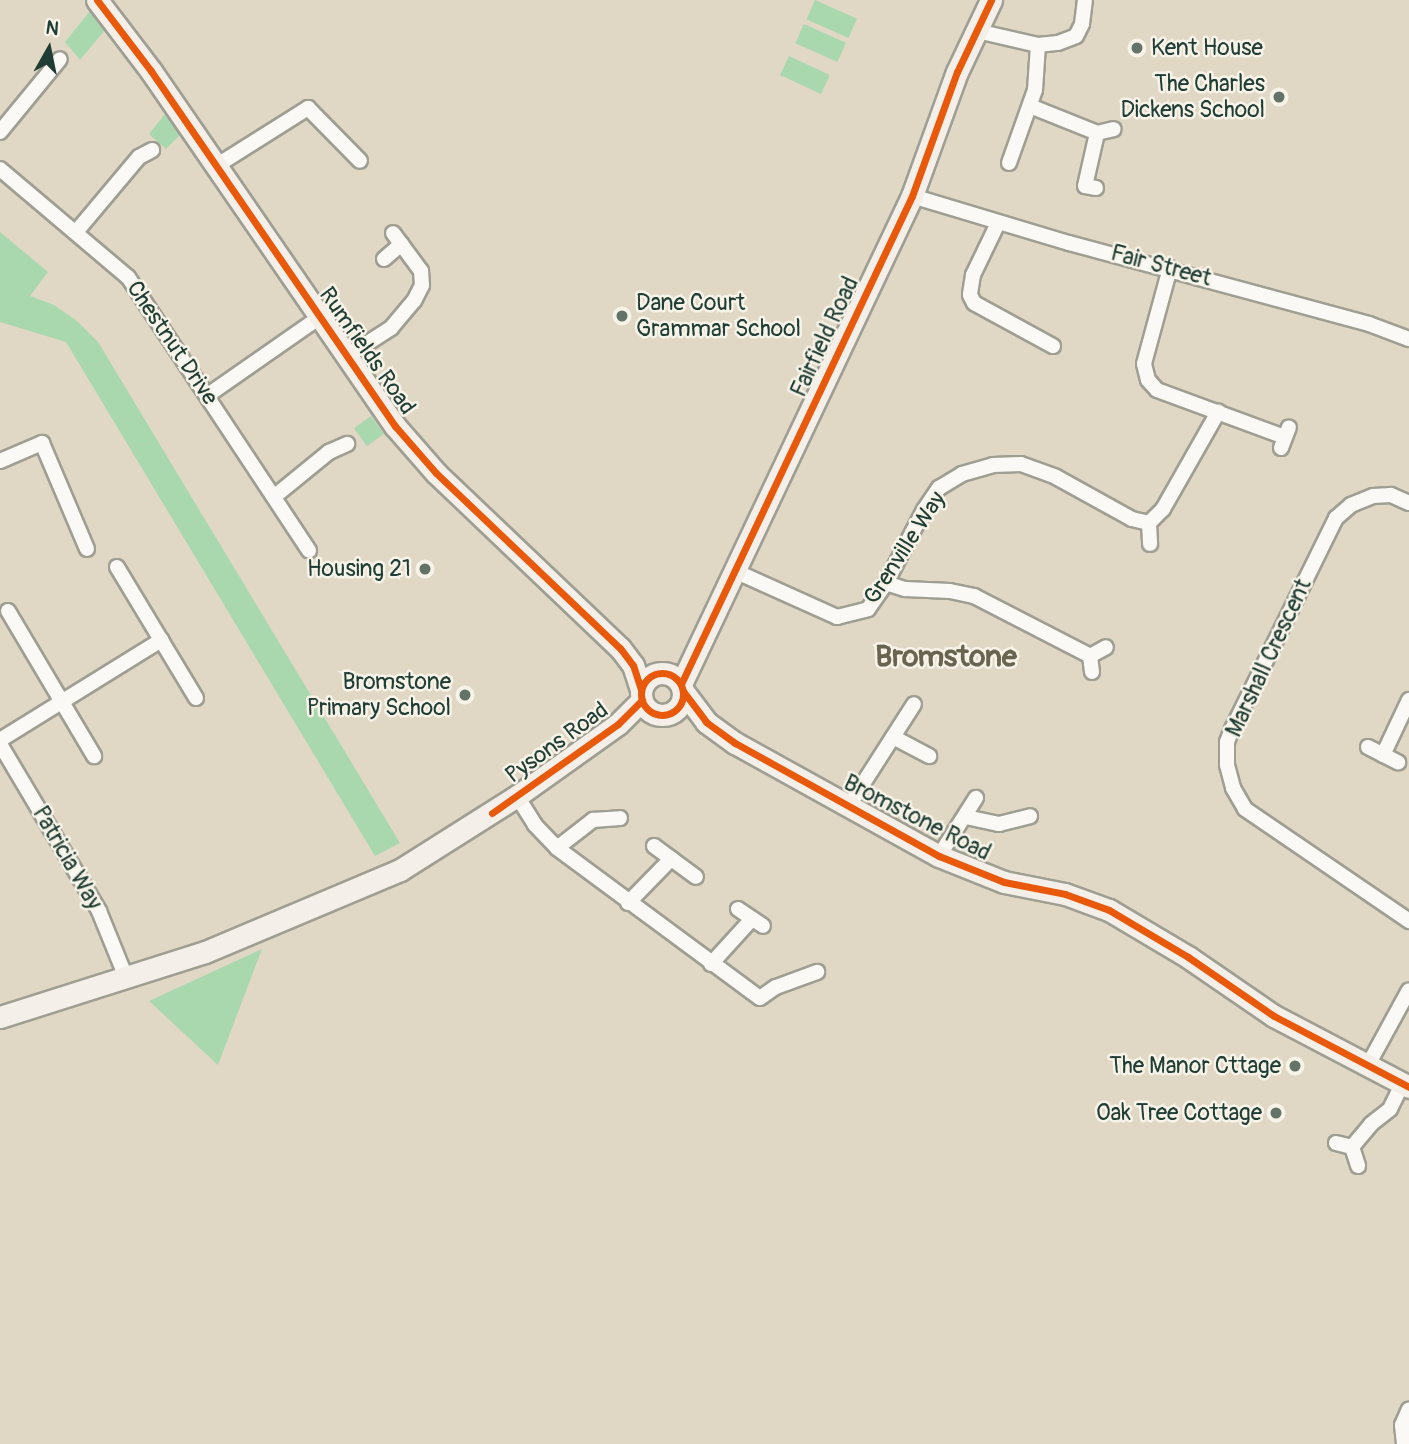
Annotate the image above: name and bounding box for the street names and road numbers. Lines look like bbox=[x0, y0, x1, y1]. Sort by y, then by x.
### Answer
street label: Fair Street bbox=[1108, 239, 1214, 293]
street label: Fairfield Road bbox=[785, 272, 865, 402]
street label: Chestnut Drive bbox=[120, 276, 224, 410]
street label: Rumfields Road bbox=[313, 282, 421, 420]
street label: Grenville Way bbox=[858, 486, 952, 610]
street label: Marshall Crescent bbox=[1220, 575, 1318, 741]
street label: Pysons Road bbox=[500, 696, 614, 790]
street label: Bromstone Road bbox=[839, 769, 995, 867]
street label: Patricia Way bbox=[26, 801, 108, 915]

